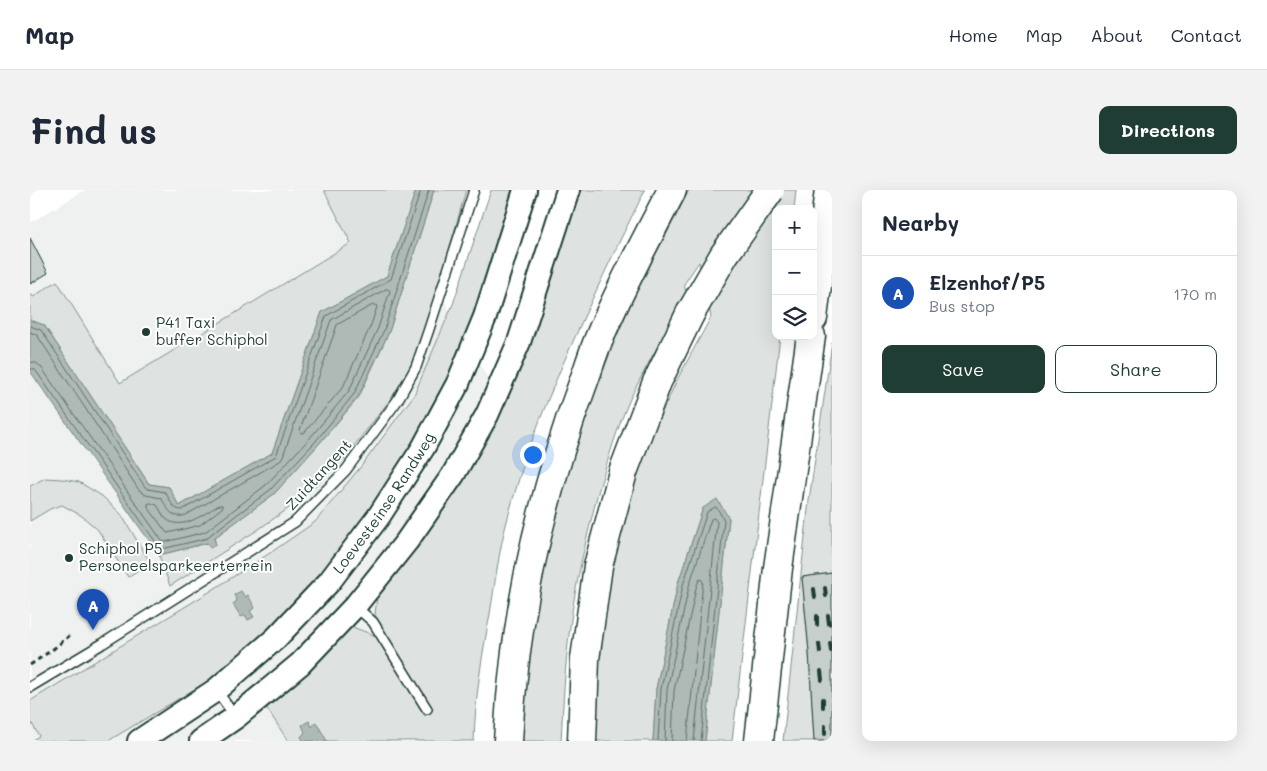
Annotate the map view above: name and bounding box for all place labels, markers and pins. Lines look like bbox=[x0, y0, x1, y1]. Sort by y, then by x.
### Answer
place label: P41 Taxi buffer Schiphol bbox=[156, 312, 268, 349]
marker: P41 Taxi buffer Schiphol bbox=[140, 326, 152, 338]
place label: Schiphol P5 Personeelsparkeerterrein bbox=[79, 538, 272, 575]
marker: Schiphol P5 Personeelsparkeerterrein bbox=[63, 552, 75, 564]
pin: A bbox=[77, 589, 109, 630]

